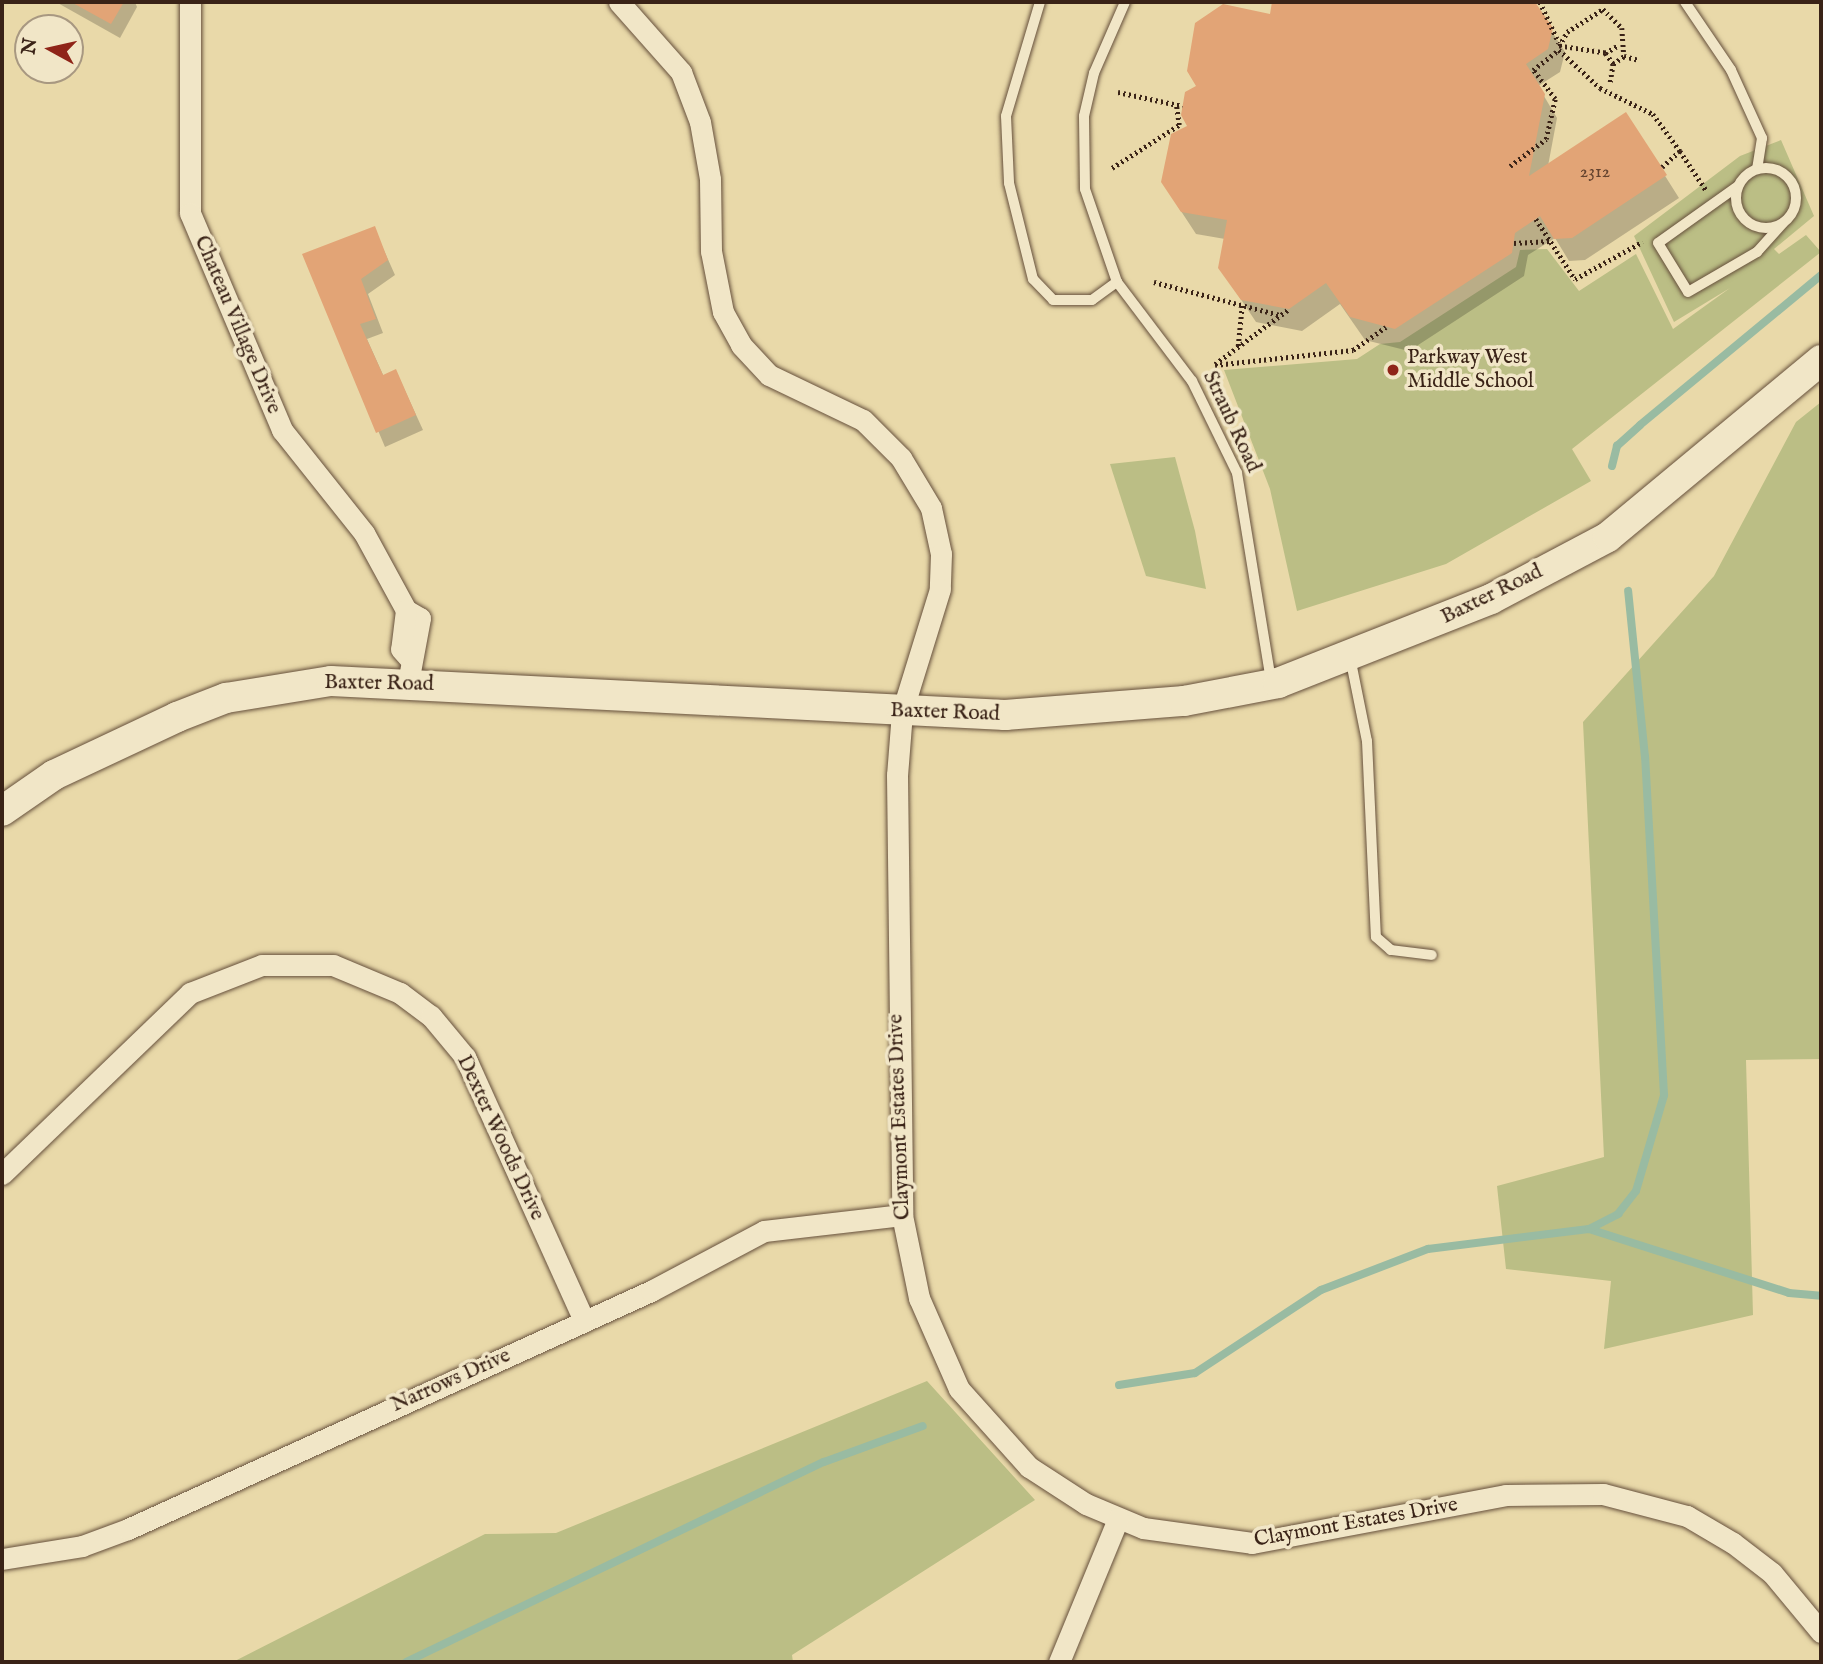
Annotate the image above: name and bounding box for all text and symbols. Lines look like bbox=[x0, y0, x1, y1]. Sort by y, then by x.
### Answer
north arrow bbox=[14, 14, 84, 84]
text: N bbox=[17, 37, 43, 56]
house number: 2312 bbox=[1580, 162, 1610, 184]
street label: Chateau Village Drive bbox=[188, 232, 286, 418]
place label: Parkway West Middle School bbox=[1407, 345, 1534, 395]
marker: Parkway West Middle School bbox=[1385, 362, 1401, 378]
street label: Straub Road bbox=[1197, 367, 1265, 477]
street label: Baxter Road bbox=[1437, 560, 1547, 630]
street label: Baxter Road bbox=[324, 670, 434, 698]
street label: Baxter Road bbox=[890, 698, 1000, 728]
street label: Claymont Estates Drive bbox=[884, 1014, 916, 1220]
street label: Dexter Woods Drive bbox=[451, 1051, 549, 1225]
street label: Narrows Drive bbox=[387, 1343, 515, 1419]
street label: Claymont Estates Drive bbox=[1252, 1493, 1460, 1553]

